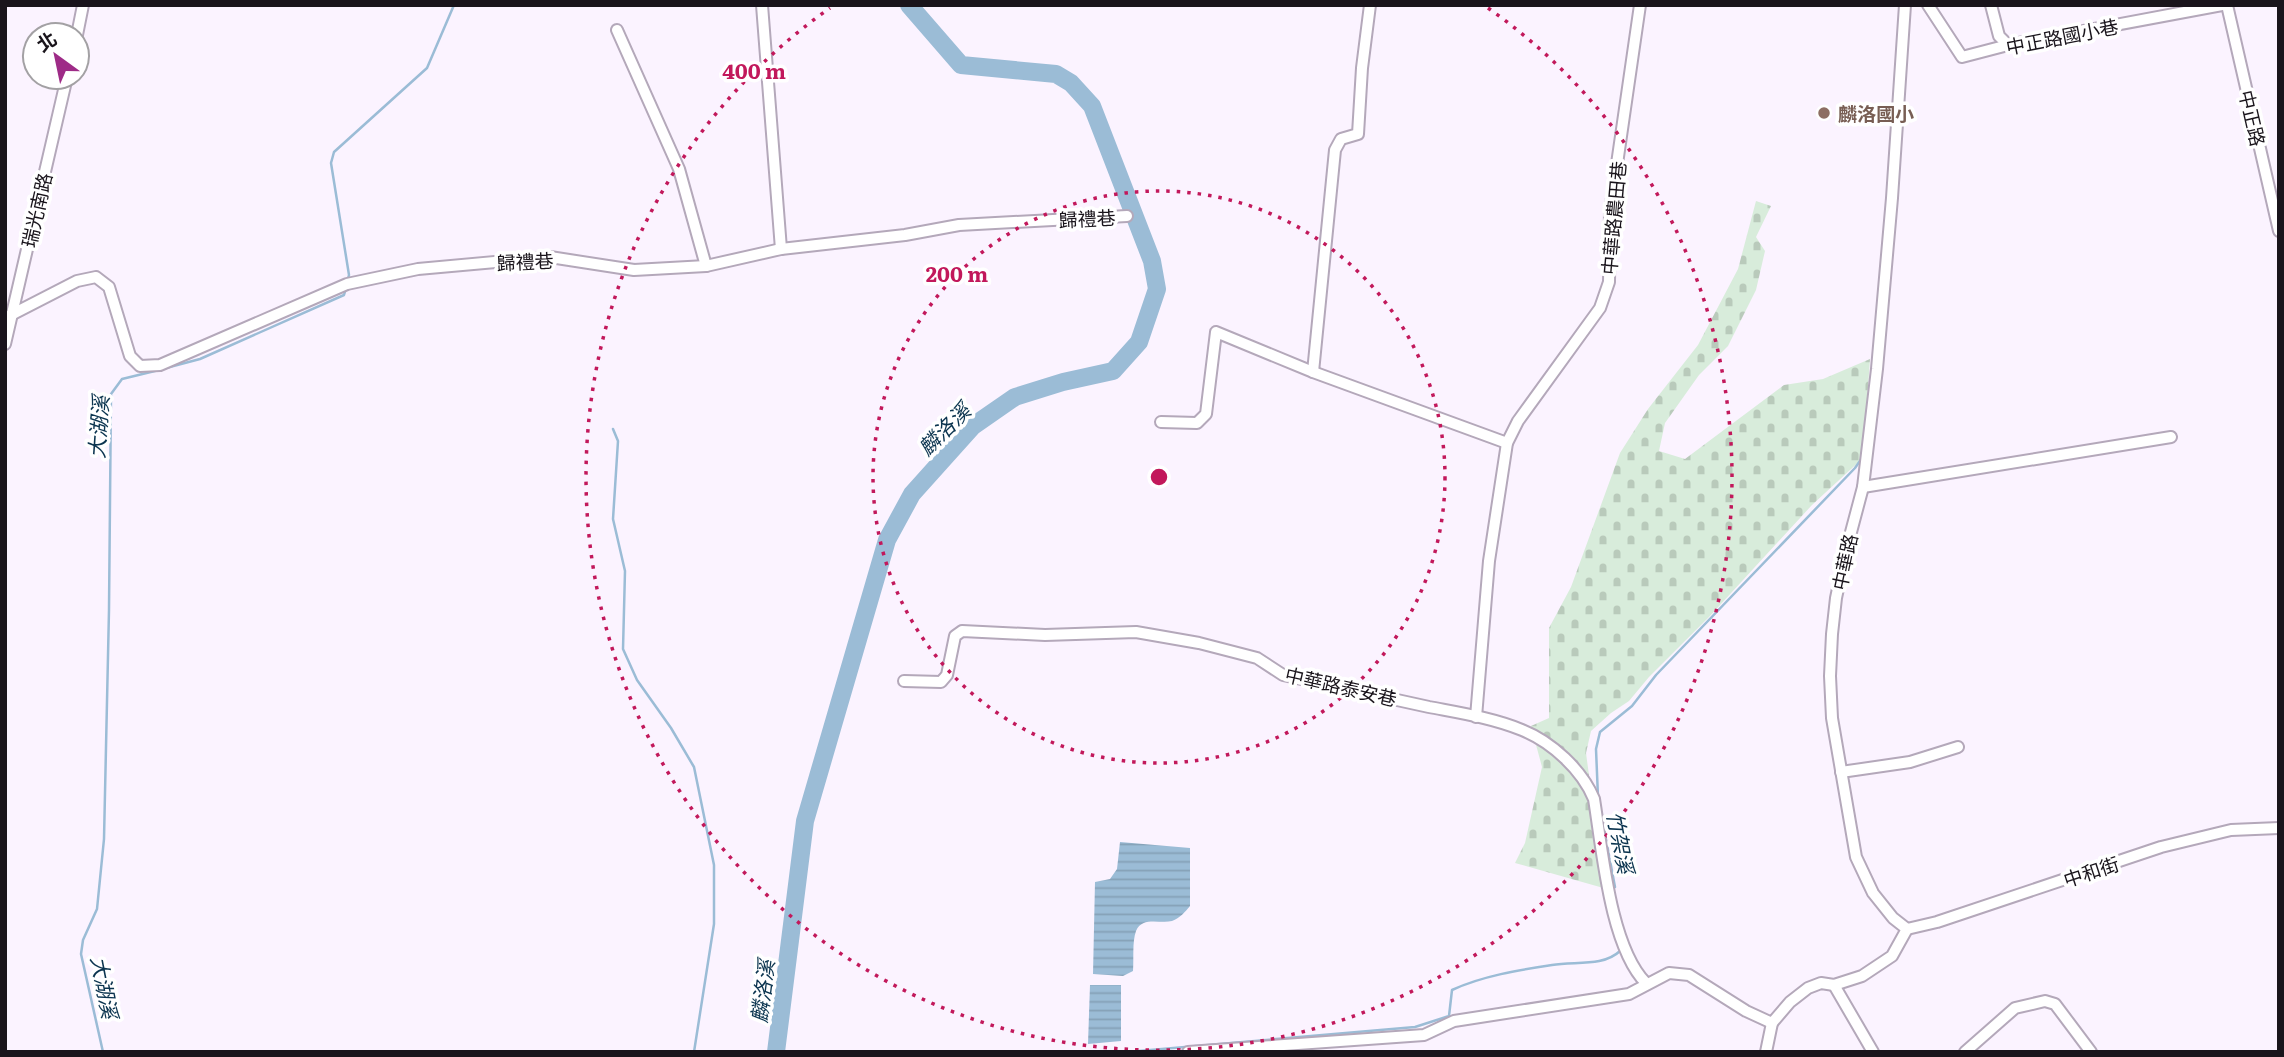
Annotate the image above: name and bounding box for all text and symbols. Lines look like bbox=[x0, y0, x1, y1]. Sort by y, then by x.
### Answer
street label: 中正路國小巷 bbox=[2003, 11, 2121, 61]
north arrow bbox=[21, 21, 91, 91]
text: 北 bbox=[31, 24, 62, 58]
text: 400 m bbox=[722, 54, 786, 85]
street label: 中正路 bbox=[2233, 87, 2273, 149]
place label: 麟洛國小 bbox=[1838, 99, 1914, 127]
marker: 麟洛國小 bbox=[1816, 105, 1832, 121]
street label: 中華路農田巷 bbox=[1594, 160, 1632, 276]
street label: 瑞光南路 bbox=[14, 170, 58, 250]
street label: 歸禮巷 bbox=[1058, 203, 1116, 233]
street label: 歸禮巷 bbox=[496, 246, 554, 276]
text: 200 m bbox=[926, 257, 988, 288]
water label: 大湖溪 bbox=[79, 392, 115, 460]
water label: 麟洛溪 bbox=[910, 393, 978, 461]
centre of rings bbox=[1147, 465, 1171, 489]
street label: 中華路 bbox=[1824, 531, 1864, 593]
street label: 中華路泰安巷 bbox=[1282, 660, 1400, 712]
water label: 竹架溪 bbox=[1601, 808, 1644, 879]
street label: 中和街 bbox=[2060, 849, 2122, 893]
water label: 大湖溪 bbox=[85, 953, 128, 1024]
water label: 麟洛溪 bbox=[742, 955, 781, 1024]

